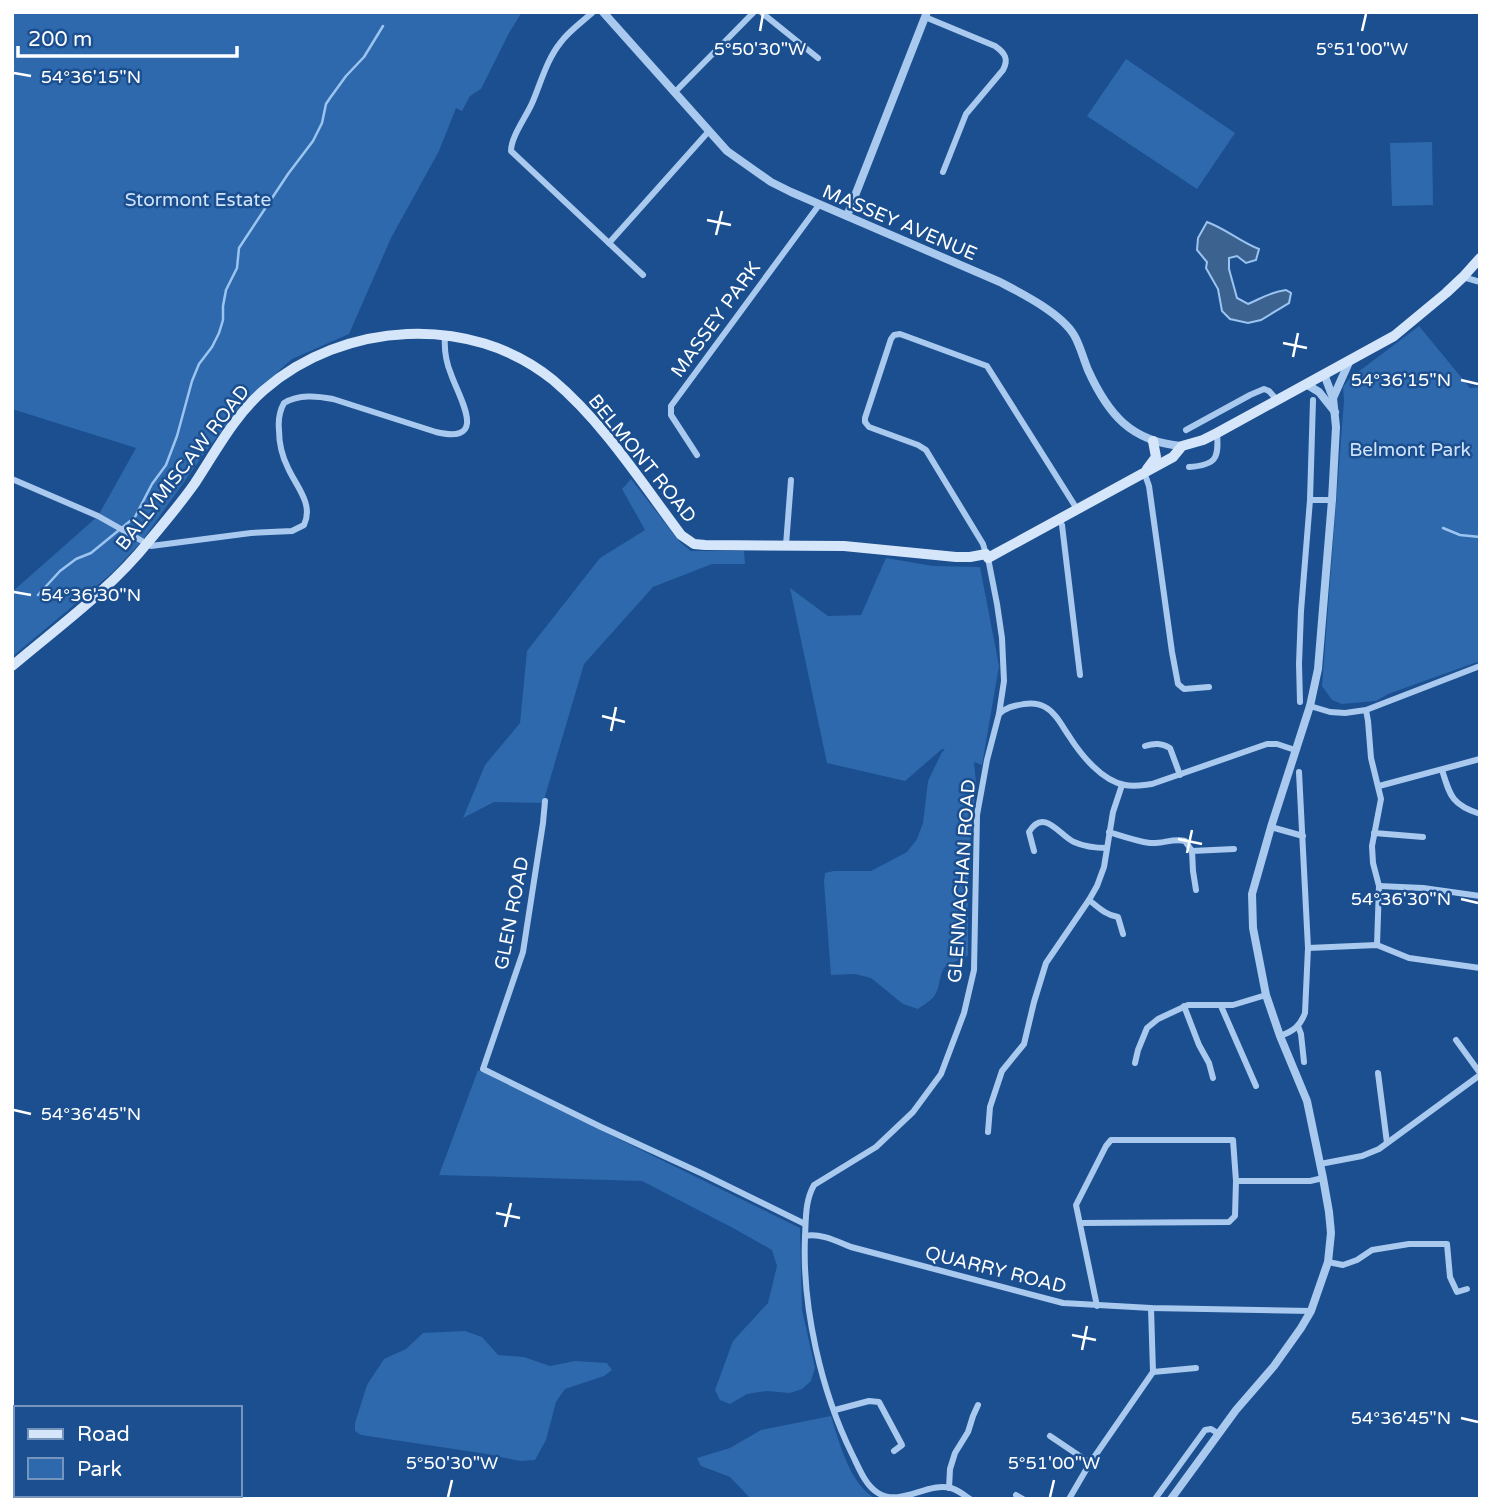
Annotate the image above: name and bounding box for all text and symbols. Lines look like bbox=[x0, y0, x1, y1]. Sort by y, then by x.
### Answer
scale bar bbox=[18, 14, 236, 58]
text: 200 m bbox=[28, 27, 92, 52]
text: 5°50'30"W bbox=[714, 38, 806, 60]
text: 5°51'00"W bbox=[1316, 38, 1408, 60]
text: 54°36'15"N bbox=[41, 66, 141, 88]
street label: MASSEY AVENUE bbox=[819, 180, 980, 265]
park label: Stormont Estate bbox=[125, 189, 271, 211]
street label: MASSEY PARK bbox=[666, 257, 765, 382]
text: 54°36'15"N bbox=[1351, 369, 1451, 391]
street label: BALLYMISCAW ROAD bbox=[111, 381, 254, 555]
street label: BELMONT ROAD bbox=[584, 390, 701, 527]
park label: Belmont Park bbox=[1349, 439, 1471, 461]
text: 54°36'30"N bbox=[41, 584, 141, 606]
street label: GLENMACHAN ROAD bbox=[944, 779, 980, 984]
street label: GLEN ROAD bbox=[490, 855, 534, 972]
text: 54°36'30"N bbox=[1351, 888, 1451, 910]
text: 54°36'45"N bbox=[41, 1103, 141, 1125]
street label: QUARRY ROAD bbox=[923, 1242, 1069, 1298]
legend bbox=[14, 1406, 242, 1497]
text: 54°36'45"N bbox=[1351, 1407, 1451, 1429]
text: Road bbox=[77, 1422, 130, 1447]
text: 5°50'30"W bbox=[406, 1452, 498, 1474]
text: 5°51'00"W bbox=[1008, 1452, 1100, 1474]
text: Park bbox=[77, 1457, 122, 1482]

